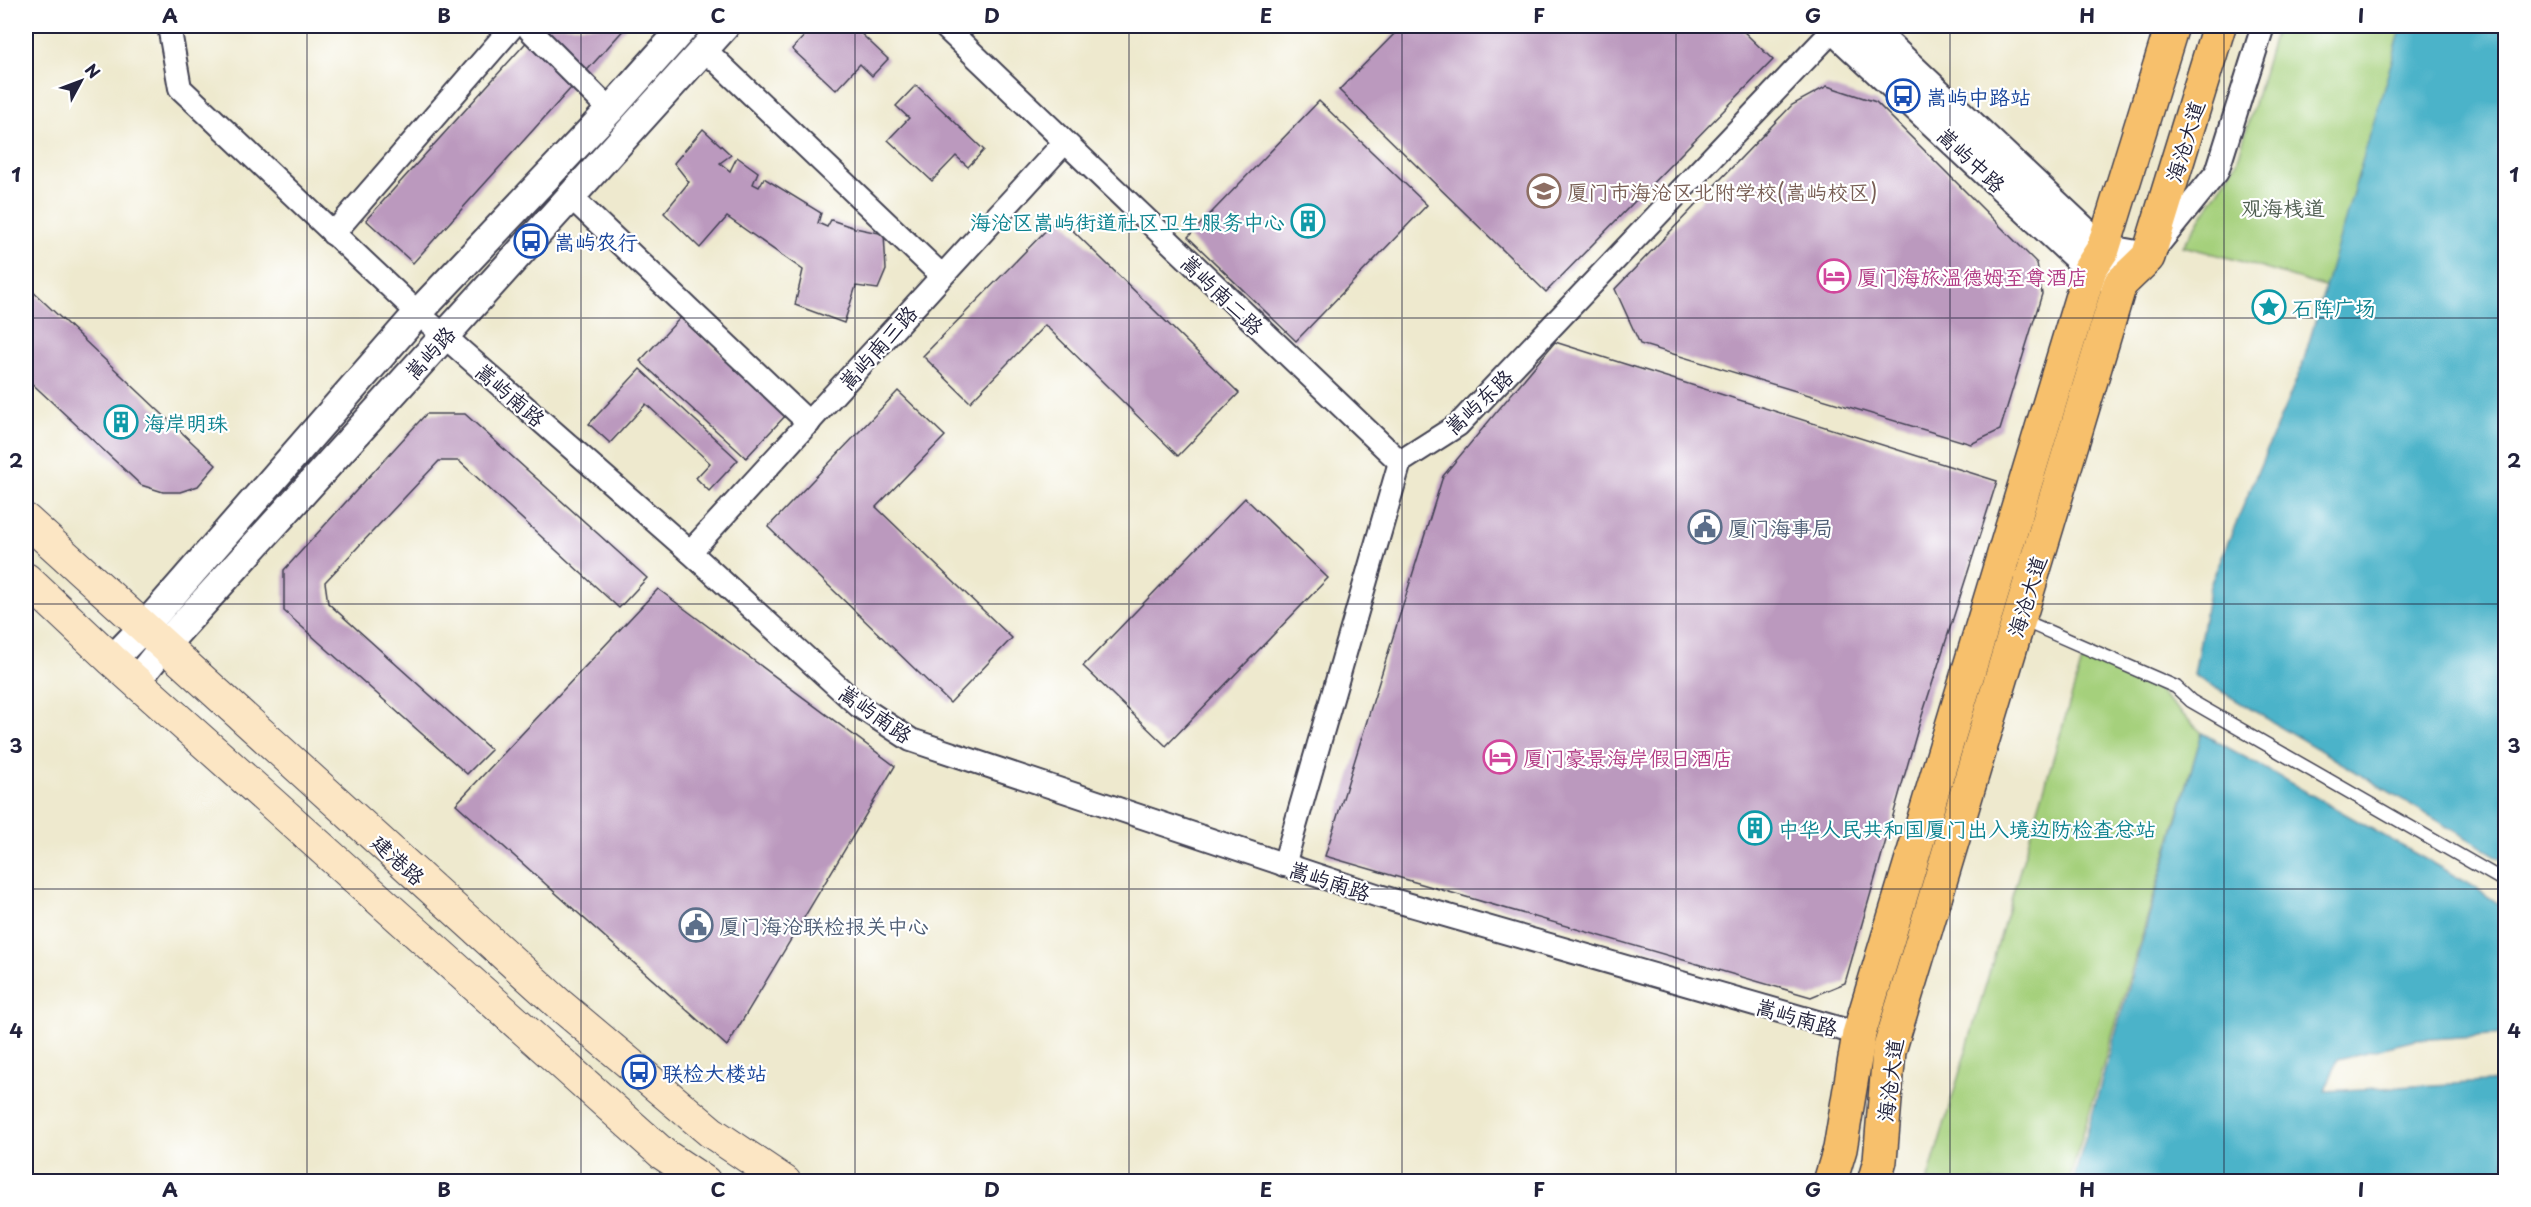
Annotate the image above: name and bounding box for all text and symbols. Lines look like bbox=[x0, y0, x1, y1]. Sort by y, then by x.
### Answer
text: A bbox=[162, 0, 178, 30]
text: B bbox=[437, 0, 451, 30]
text: C bbox=[710, 0, 726, 30]
text: D bbox=[984, 0, 1000, 30]
text: E bbox=[1260, 0, 1272, 30]
text: F bbox=[1533, 0, 1545, 30]
text: G bbox=[1805, 0, 1821, 30]
text: H bbox=[2079, 0, 2095, 30]
text: I bbox=[2358, 0, 2364, 30]
north arrow bbox=[51, 51, 111, 111]
text: N bbox=[80, 58, 106, 83]
bus stop icon: 嵩屿中路站 bbox=[1885, 78, 1921, 114]
place label: 嵩屿中路站 bbox=[1926, 80, 2031, 112]
street label: 海沧大道 bbox=[2156, 96, 2212, 186]
street label: 嵩屿中路 bbox=[1930, 119, 2014, 199]
text: 1 bbox=[11, 159, 21, 189]
text: 1 bbox=[2509, 159, 2519, 189]
school or university icon: 厦门市海沧区北附学校(嵩屿校区) bbox=[1526, 173, 1562, 209]
place label: 厦门市海沧区北附学校(嵩屿校区) bbox=[1567, 175, 1878, 207]
park label: 观海栈道 bbox=[2241, 191, 2325, 223]
building icon: 海沧区嵩屿街道社区卫生服务中心 bbox=[1290, 203, 1326, 239]
place label: 海沧区嵩屿街道社区卫生服务中心 bbox=[970, 205, 1285, 237]
bus stop icon: 嵩屿农行 bbox=[513, 223, 549, 259]
place label: 嵩屿农行 bbox=[554, 225, 638, 257]
street label: 嵩屿南二路 bbox=[1174, 246, 1272, 342]
hotel icon: 厦门海旅温德姆至尊酒店 bbox=[1816, 258, 1852, 294]
place label: 厦门海旅温德姆至尊酒店 bbox=[1857, 260, 2088, 292]
place icon: 石阵广场 bbox=[2251, 289, 2287, 325]
place label: 石阵广场 bbox=[2292, 291, 2376, 323]
street label: 嵩屿南三路 bbox=[830, 297, 924, 397]
street label: 嵩屿路 bbox=[396, 318, 462, 386]
street label: 嵩屿南路 bbox=[469, 354, 553, 434]
street label: 嵩屿东路 bbox=[1436, 361, 1520, 441]
building icon: 海岸明珠 bbox=[103, 404, 139, 440]
place label: 海岸明珠 bbox=[144, 406, 228, 438]
text: 2 bbox=[9, 445, 23, 475]
text: 2 bbox=[2507, 445, 2521, 475]
public building icon: 厦门海事局 bbox=[1687, 509, 1723, 545]
place label: 厦门海事局 bbox=[1728, 511, 1833, 543]
street label: 海沧大道 bbox=[1998, 551, 2054, 641]
street label: 嵩屿南路 bbox=[832, 676, 920, 750]
text: 3 bbox=[9, 730, 23, 760]
text: 3 bbox=[2507, 730, 2521, 760]
hotel icon: 厦门豪景海岸假日酒店 bbox=[1482, 739, 1518, 775]
place label: 厦门豪景海岸假日酒店 bbox=[1523, 741, 1733, 773]
building icon: 中华人民共和国厦门出入境边防检查总站 bbox=[1737, 810, 1773, 846]
place label: 中华人民共和国厦门出入境边防检查总站 bbox=[1778, 812, 2156, 844]
street label: 建港路 bbox=[365, 826, 433, 892]
street label: 嵩屿南路 bbox=[1285, 852, 1375, 908]
public building icon: 厦门海沧联检报关中心 bbox=[678, 907, 714, 943]
place label: 厦门海沧联检报关中心 bbox=[719, 909, 929, 941]
street label: 嵩屿南路 bbox=[1752, 989, 1842, 1043]
text: 4 bbox=[9, 1015, 23, 1045]
text: 4 bbox=[2507, 1015, 2521, 1045]
street label: 海沧大道 bbox=[1868, 1036, 1910, 1124]
bus stop icon: 联检大楼站 bbox=[621, 1054, 657, 1090]
place label: 联检大楼站 bbox=[662, 1056, 767, 1088]
text: A bbox=[162, 1174, 178, 1204]
text: B bbox=[437, 1174, 451, 1204]
text: C bbox=[710, 1174, 726, 1204]
text: D bbox=[984, 1174, 1000, 1204]
text: E bbox=[1260, 1174, 1272, 1204]
text: F bbox=[1533, 1174, 1545, 1204]
text: G bbox=[1805, 1174, 1821, 1204]
text: H bbox=[2079, 1174, 2095, 1204]
text: I bbox=[2358, 1174, 2364, 1204]

